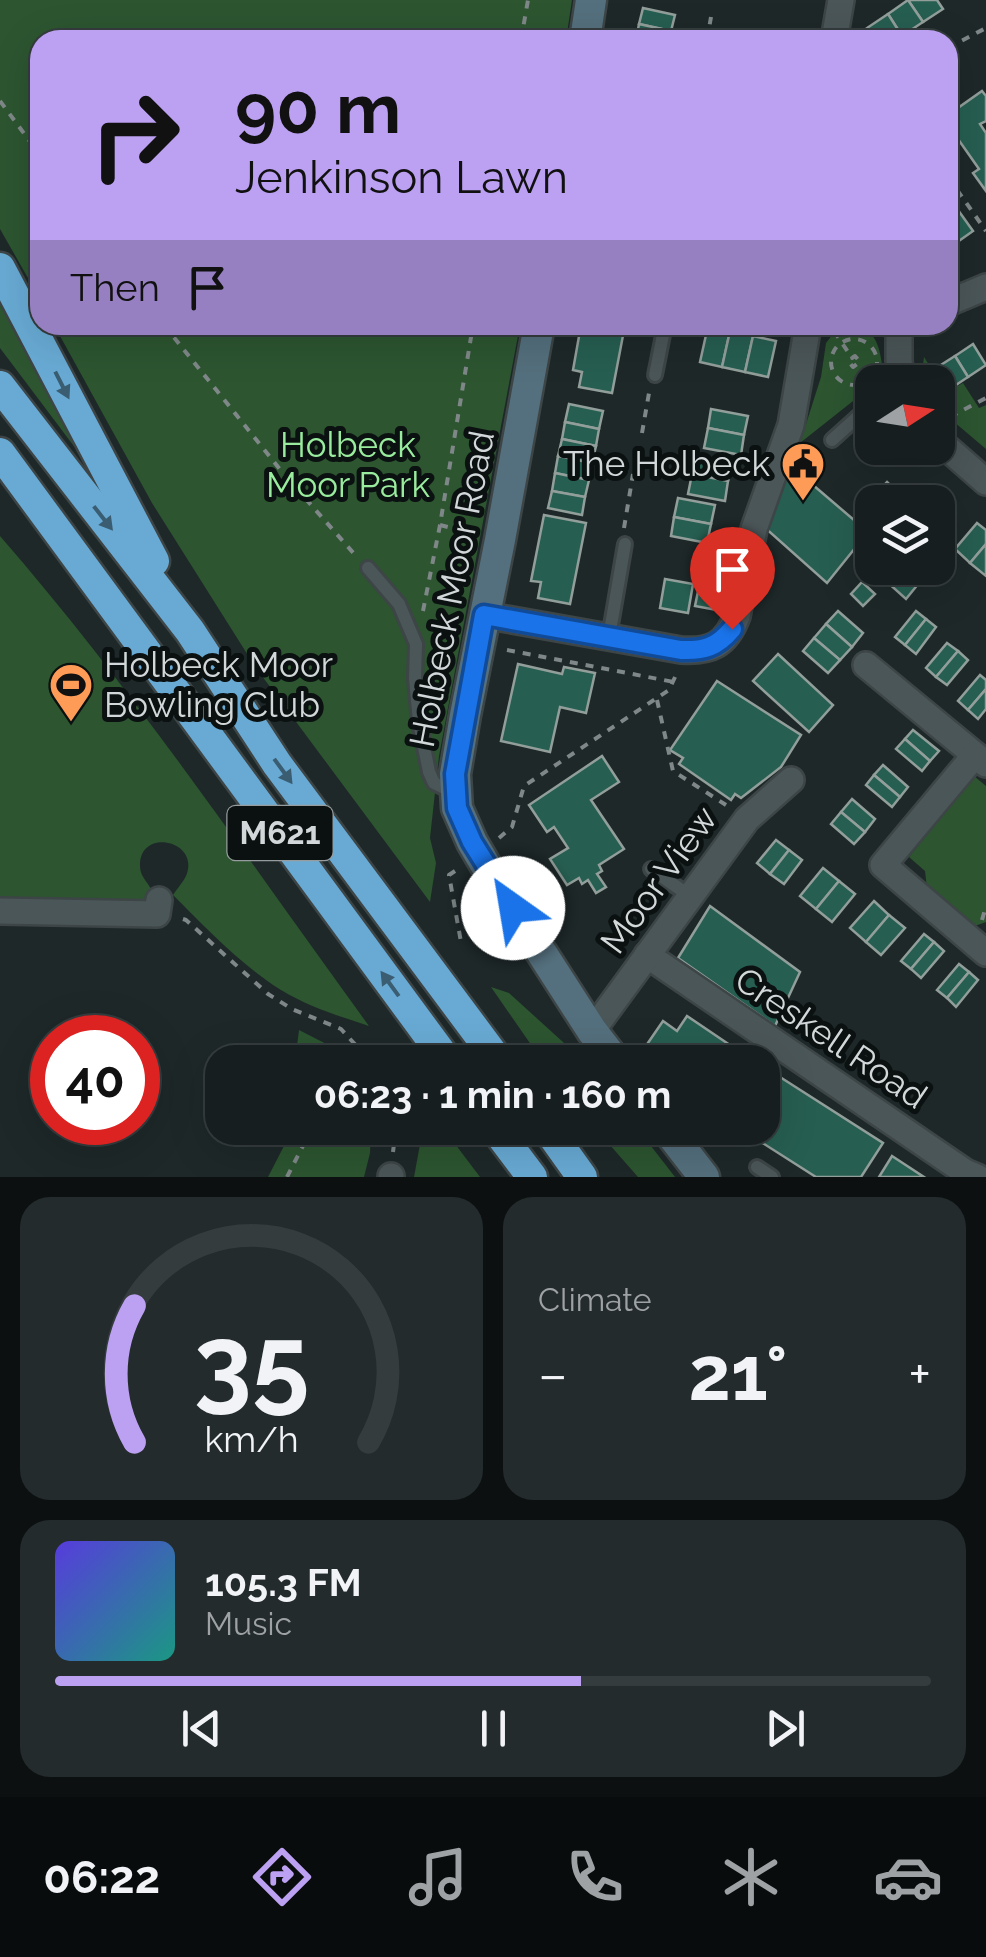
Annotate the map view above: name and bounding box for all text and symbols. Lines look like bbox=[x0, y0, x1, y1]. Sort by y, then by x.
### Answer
text: 90 m bbox=[235, 67, 401, 149]
icon: right bbox=[70, 70, 200, 200]
text: Jenkinson Lawn bbox=[235, 151, 568, 204]
icon: arrive bbox=[180, 260, 235, 315]
text: Then bbox=[70, 265, 160, 310]
north arrow bbox=[855, 365, 955, 465]
map controls bbox=[855, 365, 955, 585]
one-way arrow bbox=[54, 370, 71, 399]
park label: Holbeck Moor Park bbox=[266, 424, 430, 505]
street label: Holbeck Moor Road bbox=[401, 427, 502, 750]
public building icon: The Holbeck bbox=[780, 441, 826, 502]
place label: The Holbeck bbox=[563, 443, 770, 484]
button: layers bbox=[855, 485, 955, 585]
one-way arrow bbox=[92, 506, 113, 531]
pin bbox=[690, 527, 775, 630]
icon: arrive bbox=[705, 542, 760, 597]
place label: Holbeck Moor Bowling Club bbox=[104, 644, 333, 725]
sports icon: Holbeck Moor Bowling Club bbox=[48, 662, 94, 723]
one-way arrow bbox=[272, 757, 292, 784]
street label: Moor View bbox=[592, 798, 725, 961]
road number: M621 bbox=[228, 806, 332, 860]
position arrow bbox=[461, 856, 565, 960]
street label: Creskell Road bbox=[728, 958, 935, 1117]
one-way arrow bbox=[381, 971, 401, 997]
speed limit sign: 40 bbox=[30, 1015, 160, 1145]
text: 06:23 · 1 min · 160 m bbox=[314, 1072, 671, 1117]
text: Climate bbox=[538, 1281, 652, 1318]
text: 35 bbox=[194, 1302, 309, 1424]
text: 21° bbox=[688, 1329, 787, 1418]
text: − bbox=[538, 1342, 568, 1407]
text: + bbox=[908, 1342, 931, 1407]
text: km/h bbox=[204, 1418, 299, 1460]
text: 105.3 FM bbox=[205, 1560, 362, 1605]
text: Music bbox=[205, 1605, 292, 1642]
icon: previous bbox=[174, 1701, 229, 1756]
icon: pause bbox=[466, 1701, 521, 1756]
icon: next bbox=[758, 1701, 813, 1756]
icon: directions bbox=[247, 1842, 317, 1912]
icon: music bbox=[403, 1842, 473, 1912]
icon: phone bbox=[560, 1842, 630, 1912]
icon: climate bbox=[716, 1842, 786, 1912]
icon: car bbox=[873, 1842, 943, 1912]
text: 06:22 bbox=[43, 1851, 160, 1904]

